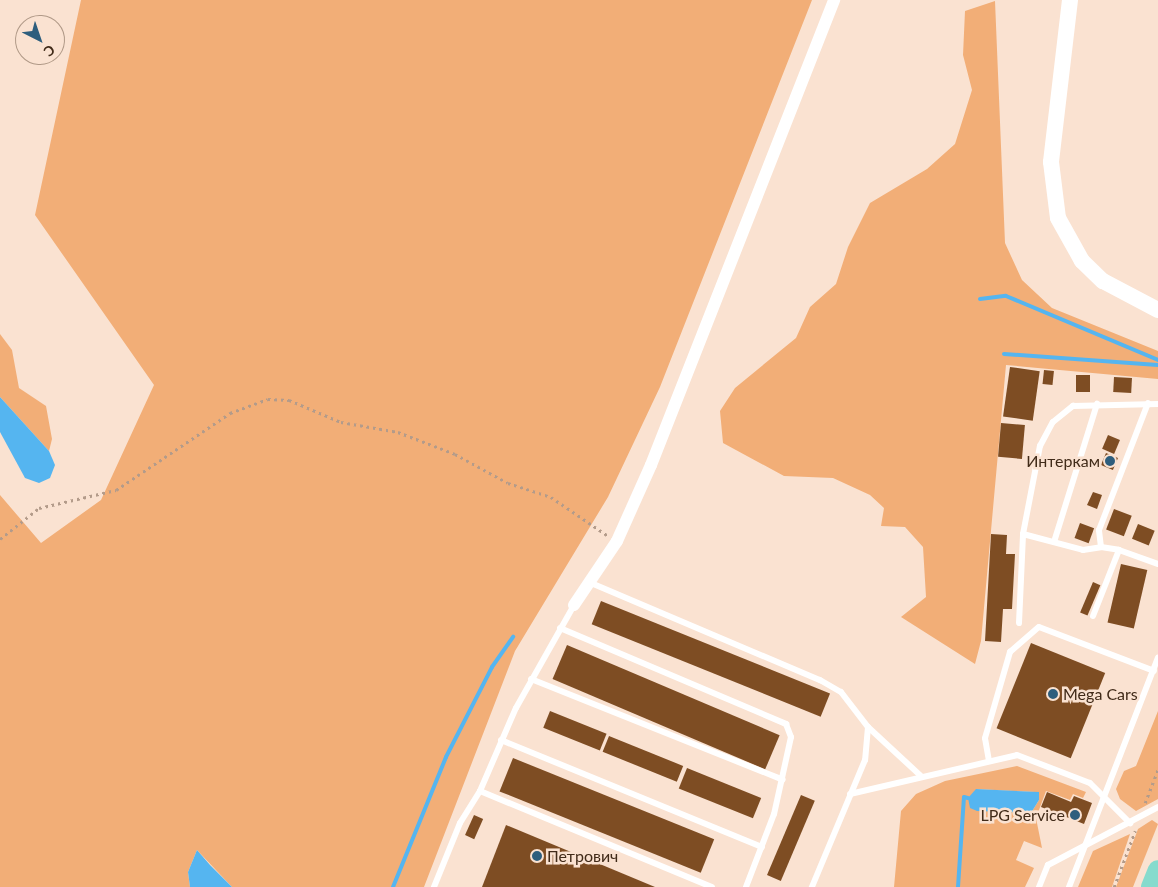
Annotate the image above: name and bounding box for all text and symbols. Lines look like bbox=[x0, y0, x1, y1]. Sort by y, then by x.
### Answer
north arrow bbox=[15, 15, 65, 65]
text: С bbox=[40, 41, 59, 60]
place label: Интеркам bbox=[1026, 451, 1100, 471]
marker: Интеркам bbox=[1104, 455, 1116, 467]
place label: Mega Cars bbox=[1063, 684, 1138, 704]
marker: Mega Cars bbox=[1047, 688, 1059, 700]
place label: LPG Service bbox=[980, 805, 1065, 825]
marker: LPG Service bbox=[1069, 809, 1081, 821]
place label: Петрович bbox=[547, 846, 618, 866]
marker: Петрович bbox=[531, 850, 543, 862]

